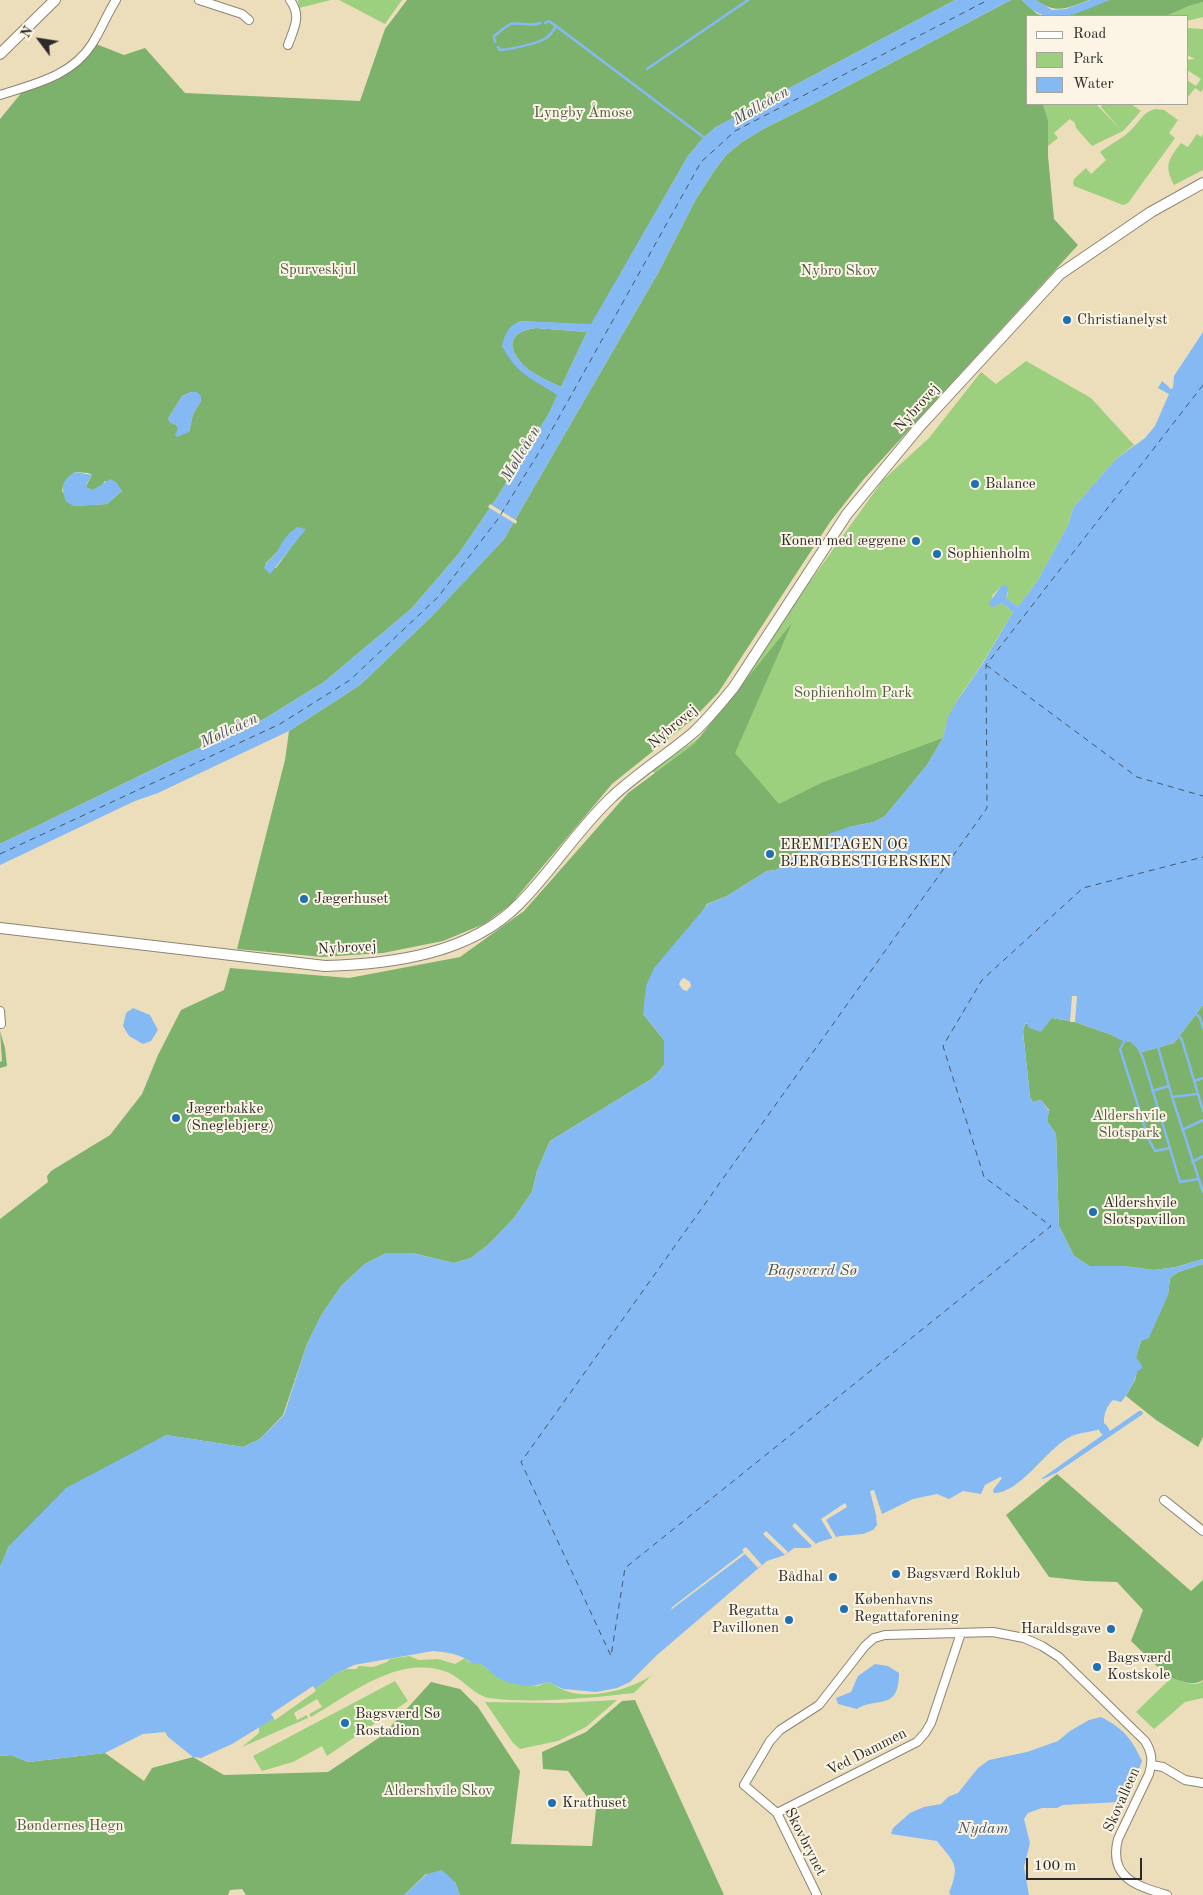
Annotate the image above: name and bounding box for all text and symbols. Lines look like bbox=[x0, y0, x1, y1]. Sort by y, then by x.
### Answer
north arrow bbox=[15, 15, 65, 65]
legend bbox=[1026, 15, 1188, 105]
text: N bbox=[18, 24, 36, 40]
text: Road bbox=[1073, 27, 1106, 42]
text: Park bbox=[1073, 52, 1104, 67]
text: Water bbox=[1073, 77, 1114, 92]
water label: Mølleåen bbox=[729, 82, 793, 130]
park label: Lyngby Åmose bbox=[534, 104, 632, 122]
park label: Spurveskjul bbox=[280, 261, 356, 279]
park label: Nybro Skov bbox=[801, 262, 877, 280]
place label: Christianelyst bbox=[1077, 311, 1167, 329]
marker: Christianelyst bbox=[1061, 314, 1073, 326]
street label: Nybrovej bbox=[891, 380, 943, 436]
water label: Mølleåen bbox=[497, 423, 545, 485]
place label: Balance bbox=[985, 475, 1036, 493]
marker: Balance bbox=[969, 478, 981, 490]
place label: Konen med æggene bbox=[780, 532, 906, 550]
marker: Konen med æggene bbox=[910, 535, 922, 547]
place label: Sophienholm bbox=[947, 545, 1030, 563]
marker: Sophienholm bbox=[931, 548, 943, 560]
park label: Sophienholm Park bbox=[794, 684, 912, 702]
street label: Nybrovej bbox=[645, 701, 701, 753]
water label: Mølleåen bbox=[197, 709, 261, 753]
place label: EREMITAGEN OG BJERGBESTIGERSKEN bbox=[780, 836, 951, 871]
marker: EREMITAGEN OG BJERGBESTIGERSKEN bbox=[764, 848, 776, 860]
place label: Jægerhuset bbox=[314, 890, 389, 908]
marker: Jægerhuset bbox=[298, 893, 310, 905]
street label: Nybrovej bbox=[317, 937, 377, 959]
place label: Jægerbakke (Sneglebjerg) bbox=[186, 1100, 274, 1135]
park label: Aldershvile Slotspark bbox=[1092, 1107, 1166, 1142]
marker: Jægerbakke (Sneglebjerg) bbox=[170, 1112, 182, 1124]
place label: Aldershvile Slotspavillon bbox=[1103, 1194, 1186, 1229]
marker: Aldershvile Slotspavillon bbox=[1087, 1206, 1099, 1218]
water label: Bagsværd Sø bbox=[767, 1261, 857, 1281]
place label: Bagsværd Roklub bbox=[906, 1565, 1020, 1583]
place label: Bådhal bbox=[778, 1568, 823, 1586]
marker: Bagsværd Roklub bbox=[890, 1568, 902, 1580]
marker: Bådhal bbox=[827, 1571, 839, 1583]
place label: Københavns Regattaforening bbox=[854, 1591, 959, 1626]
place label: Regatta Pavillonen bbox=[712, 1602, 779, 1637]
marker: Københavns Regattaforening bbox=[838, 1603, 850, 1615]
marker: Regatta Pavillonen bbox=[783, 1614, 795, 1626]
place label: Haraldsgave bbox=[1021, 1620, 1101, 1638]
marker: Haraldsgave bbox=[1105, 1623, 1117, 1635]
place label: Bagsværd Kostskole bbox=[1107, 1649, 1171, 1684]
marker: Bagsværd Kostskole bbox=[1091, 1661, 1103, 1673]
place label: Bagsværd Sø Rostadion bbox=[355, 1705, 440, 1740]
marker: Bagsværd Sø Rostadion bbox=[339, 1717, 351, 1729]
street label: Ved Dammen bbox=[824, 1724, 910, 1780]
street label: Skovalleen bbox=[1100, 1765, 1144, 1835]
park label: Aldershvile Skov bbox=[383, 1782, 493, 1800]
place label: Krathuset bbox=[562, 1794, 627, 1812]
marker: Krathuset bbox=[546, 1797, 558, 1809]
street label: Skovbrynet bbox=[780, 1805, 830, 1879]
park label: Bøndernes Hegn bbox=[16, 1817, 124, 1835]
water label: Nydam bbox=[958, 1819, 1008, 1839]
scale bar bbox=[1028, 1848, 1144, 1880]
text: 100 m bbox=[1034, 1859, 1076, 1874]

